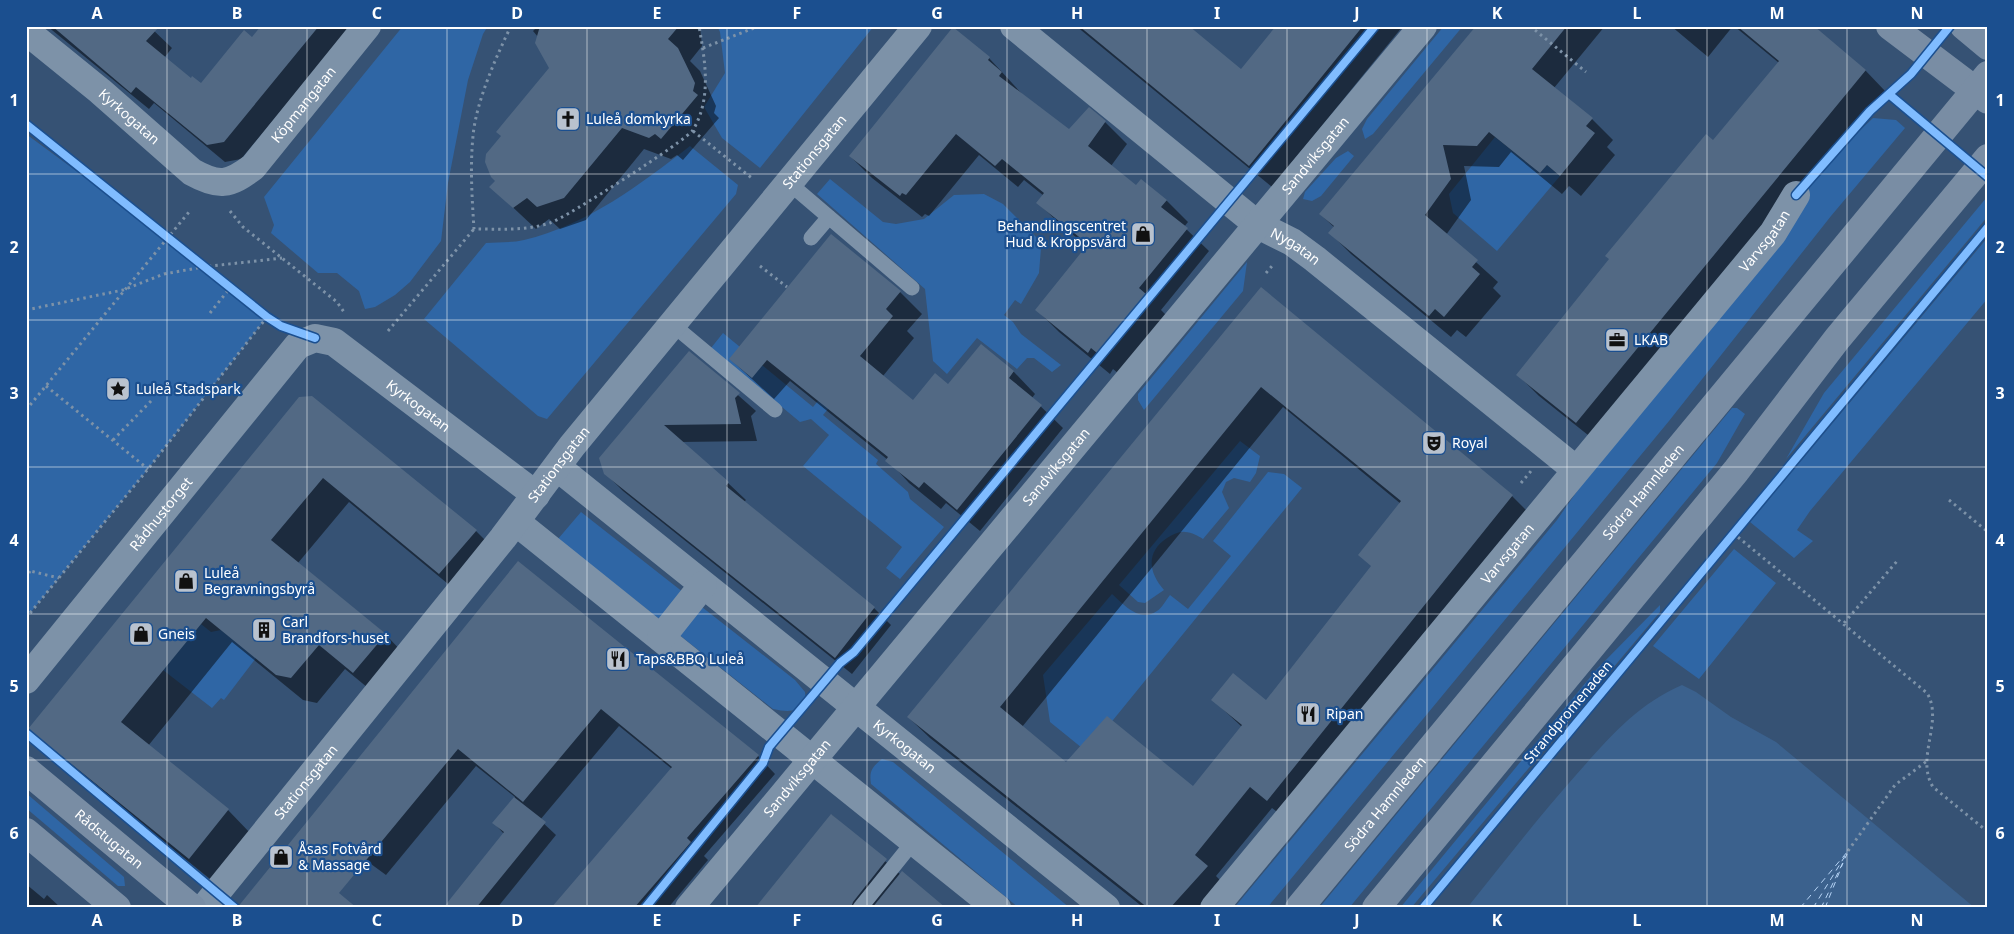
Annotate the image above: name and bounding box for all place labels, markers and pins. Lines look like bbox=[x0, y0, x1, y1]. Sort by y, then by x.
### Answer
church icon: Luleå domkyrka bbox=[555, 106, 581, 132]
place label: Luleå domkyrka bbox=[586, 109, 691, 128]
place label: Behandlingscentret Hud & Kroppsvård bbox=[997, 216, 1126, 251]
shop icon: Behandlingscentret Hud & Kroppsvård bbox=[1130, 221, 1156, 247]
office icon: LKAB bbox=[1604, 327, 1630, 353]
place label: LKAB bbox=[1634, 330, 1668, 349]
place icon: Luleå Stadspark bbox=[105, 376, 131, 402]
place label: Luleå Stadspark bbox=[136, 379, 241, 398]
theatre icon: Royal bbox=[1421, 430, 1447, 456]
place label: Royal bbox=[1452, 433, 1488, 452]
place label: Luleå Begravningsbyrå bbox=[204, 563, 315, 598]
shop icon: Luleå Begravningsbyrå bbox=[173, 568, 199, 594]
place label: Carl Brandfors-huset bbox=[282, 612, 389, 647]
building icon: Carl Brandfors-huset bbox=[251, 617, 277, 643]
shop icon: Gneis bbox=[128, 621, 154, 647]
place label: Gneis bbox=[158, 624, 195, 643]
restaurant icon: Taps&BBQ Luleå bbox=[605, 646, 631, 672]
place label: Taps&BBQ Luleå bbox=[636, 649, 744, 668]
restaurant icon: Ripan bbox=[1295, 701, 1321, 727]
place label: Ripan bbox=[1326, 704, 1363, 723]
place label: Åsas Fotvård & Massage bbox=[298, 839, 382, 874]
shop icon: Åsas Fotvård & Massage bbox=[268, 844, 294, 870]

